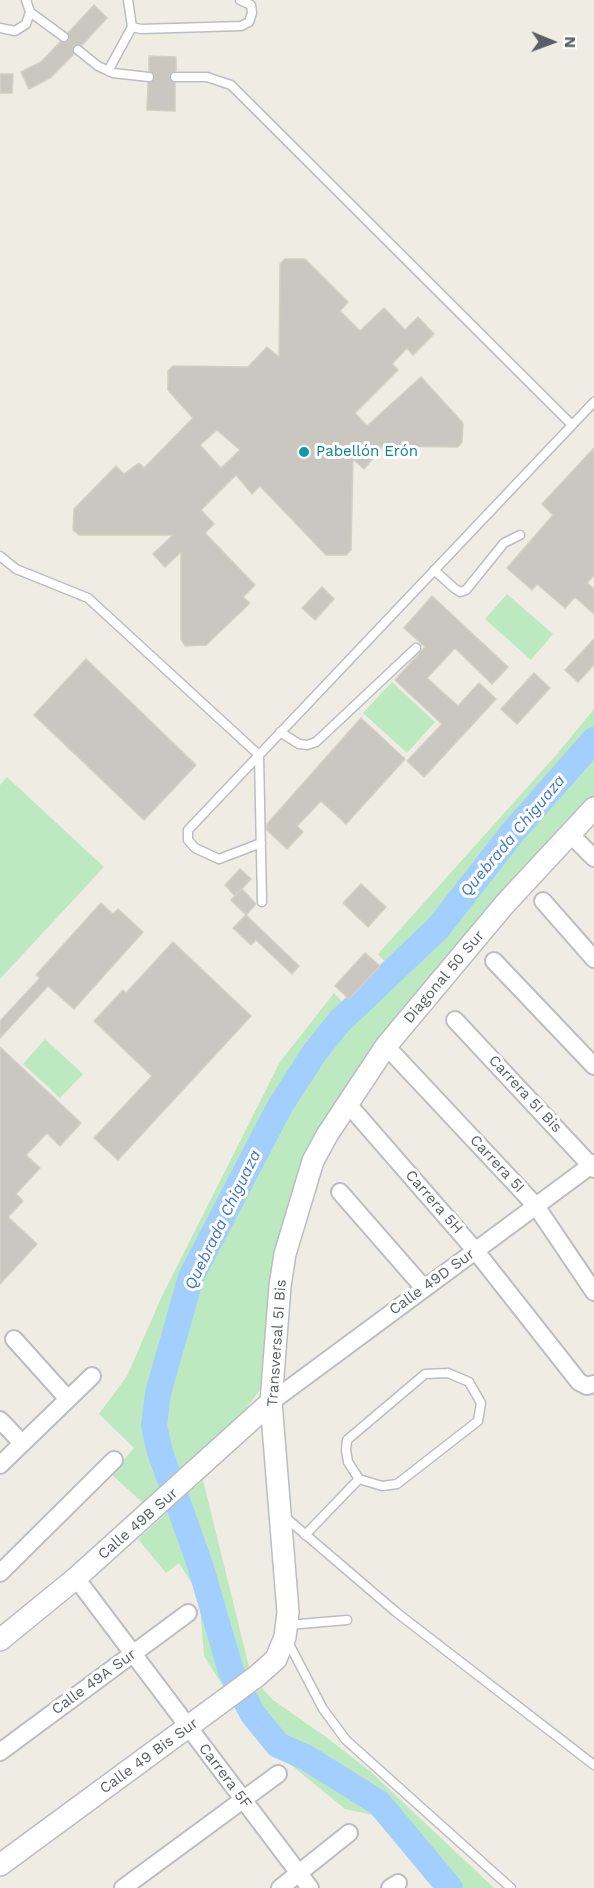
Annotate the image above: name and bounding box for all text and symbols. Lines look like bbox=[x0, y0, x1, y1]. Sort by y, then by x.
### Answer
north arrow bbox=[522, 12, 582, 72]
text: N bbox=[561, 36, 580, 48]
place label: Pabellón Erón bbox=[316, 443, 418, 461]
marker: Pabellón Erón bbox=[297, 445, 311, 459]
water label: Quebrada Chiguaza bbox=[457, 771, 569, 901]
street label: Diagonal 50 Sur bbox=[400, 927, 488, 1027]
street label: Carrera 5I Bis bbox=[485, 1052, 565, 1136]
street label: Carrera 5I bbox=[466, 1131, 528, 1197]
water label: Quebrada Chiguaza bbox=[181, 1147, 265, 1293]
street label: Carrera 5H bbox=[401, 1166, 467, 1238]
street label: Calle 49D Sur bbox=[386, 1245, 478, 1319]
street label: Transversal 5I Bis bbox=[264, 1279, 290, 1407]
street label: Calle 49B Sur bbox=[94, 1484, 182, 1564]
street label: Calle 49A Sur bbox=[48, 1645, 140, 1719]
street label: Calle 49 Bis Sur bbox=[96, 1714, 202, 1798]
street label: Carrera 5F bbox=[195, 1740, 255, 1812]

